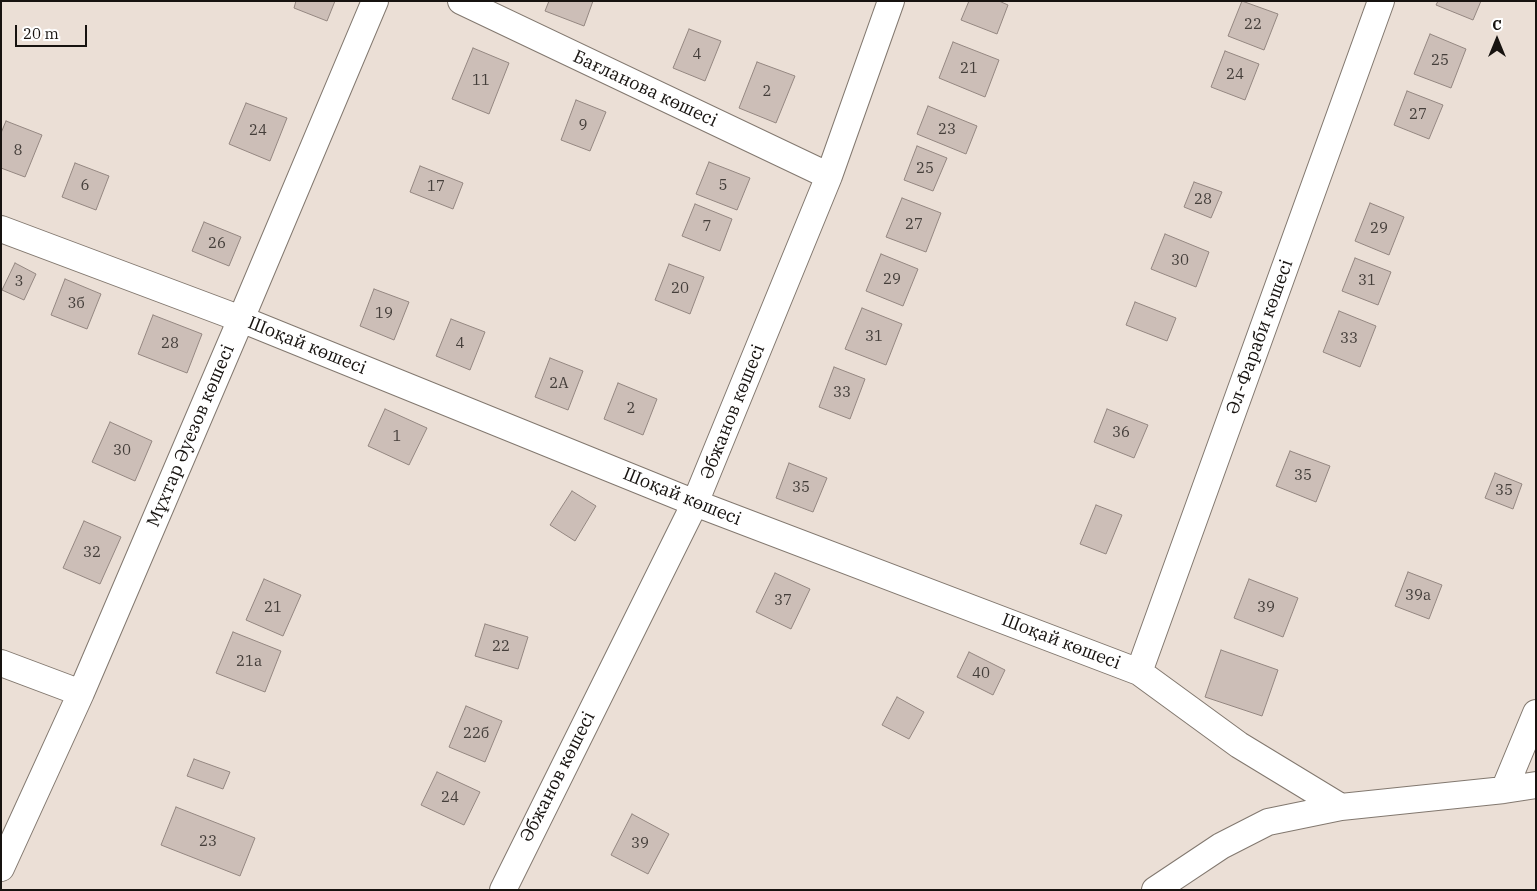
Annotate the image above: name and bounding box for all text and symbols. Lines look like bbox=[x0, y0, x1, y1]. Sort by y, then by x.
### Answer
scale bar bbox=[18, 15, 90, 47]
north arrow bbox=[1472, 15, 1522, 65]
house number: 22 bbox=[1244, 16, 1262, 34]
text: С bbox=[1492, 16, 1502, 34]
text: 20 m bbox=[23, 24, 59, 43]
street label: Бағланова көшесі bbox=[569, 46, 721, 132]
house number: 4 bbox=[693, 46, 701, 64]
house number: 25 bbox=[1431, 52, 1449, 70]
house number: 21 bbox=[960, 60, 978, 78]
house number: 24 bbox=[1226, 66, 1244, 84]
house number: 11 bbox=[472, 72, 490, 90]
house number: 2 bbox=[763, 83, 771, 101]
house number: 27 bbox=[1409, 106, 1427, 124]
house number: 9 bbox=[579, 117, 587, 135]
house number: 23 bbox=[938, 121, 956, 139]
house number: 24 bbox=[249, 122, 267, 140]
house number: 8 bbox=[14, 142, 22, 160]
house number: 25 bbox=[916, 160, 934, 178]
house number: 6 bbox=[81, 177, 89, 195]
house number: 5 bbox=[719, 177, 727, 195]
house number: 17 bbox=[427, 178, 445, 196]
house number: 28 bbox=[1194, 191, 1212, 209]
house number: 27 bbox=[905, 216, 923, 234]
house number: 7 bbox=[703, 218, 711, 236]
house number: 29 bbox=[1370, 220, 1388, 238]
house number: 26 bbox=[208, 235, 226, 253]
house number: 30 bbox=[1171, 252, 1189, 270]
street label: Әл-Фараби көшесі bbox=[1222, 257, 1298, 417]
house number: 29 bbox=[883, 271, 901, 289]
house number: 31 bbox=[1358, 272, 1376, 290]
house number: 3 bbox=[15, 273, 23, 291]
house number: 20 bbox=[671, 280, 689, 298]
house number: 3б bbox=[67, 295, 85, 313]
house number: 19 bbox=[375, 305, 393, 323]
street label: Шоқай көшесі bbox=[245, 312, 369, 380]
house number: 31 bbox=[865, 328, 883, 346]
house number: 33 bbox=[1340, 330, 1358, 348]
house number: 28 bbox=[161, 335, 179, 353]
house number: 4 bbox=[456, 335, 464, 353]
street label: Мұхтар Әуезов көшесі bbox=[143, 341, 239, 531]
street label: Әбжанов көшесі bbox=[696, 341, 770, 483]
house number: 2А bbox=[549, 375, 569, 393]
house number: 33 bbox=[833, 384, 851, 402]
house number: 2 bbox=[627, 400, 635, 418]
house number: 36 bbox=[1112, 424, 1130, 442]
house number: 1 bbox=[393, 428, 401, 446]
house number: 30 bbox=[113, 442, 131, 460]
street label: Шоқай көшесі bbox=[620, 463, 744, 531]
house number: 35 bbox=[1294, 467, 1312, 485]
house number: 35 bbox=[792, 479, 810, 497]
house number: 35 bbox=[1495, 482, 1513, 500]
house number: 32 bbox=[83, 544, 101, 562]
house number: 39а bbox=[1405, 587, 1431, 605]
house number: 37 bbox=[774, 592, 792, 610]
house number: 21 bbox=[264, 599, 282, 617]
house number: 39 bbox=[1257, 599, 1275, 617]
street label: Шоқай көшесі bbox=[998, 609, 1124, 675]
house number: 22 bbox=[492, 638, 510, 656]
house number: 21а bbox=[236, 653, 262, 671]
house number: 40 bbox=[972, 665, 990, 683]
street label: Әбжанов көшесі bbox=[516, 708, 600, 846]
house number: 22б bbox=[463, 725, 489, 743]
house number: 24 bbox=[441, 789, 459, 807]
house number: 23 bbox=[199, 833, 217, 851]
house number: 39 bbox=[631, 835, 649, 853]

